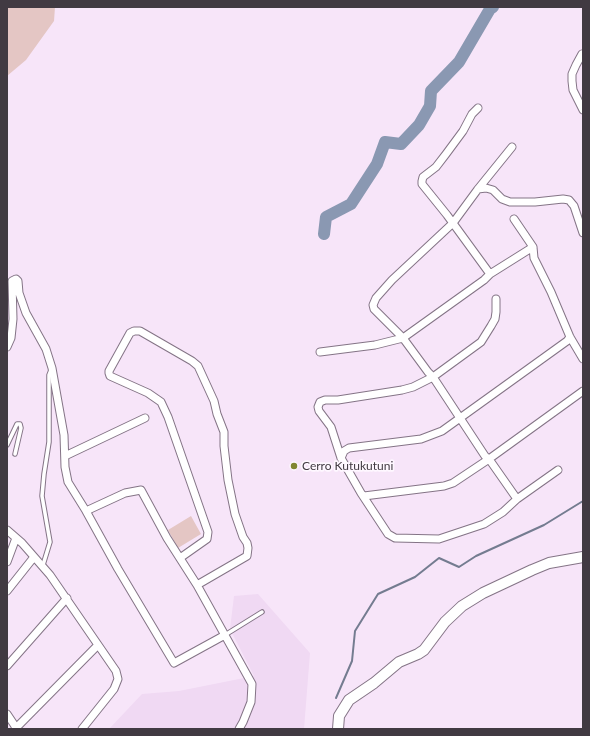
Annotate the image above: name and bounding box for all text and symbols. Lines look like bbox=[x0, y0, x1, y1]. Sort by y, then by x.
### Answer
place label: Cerro Kutukutuni bbox=[302, 459, 393, 473]
marker: Cerro Kutukutuni bbox=[289, 461, 299, 471]

